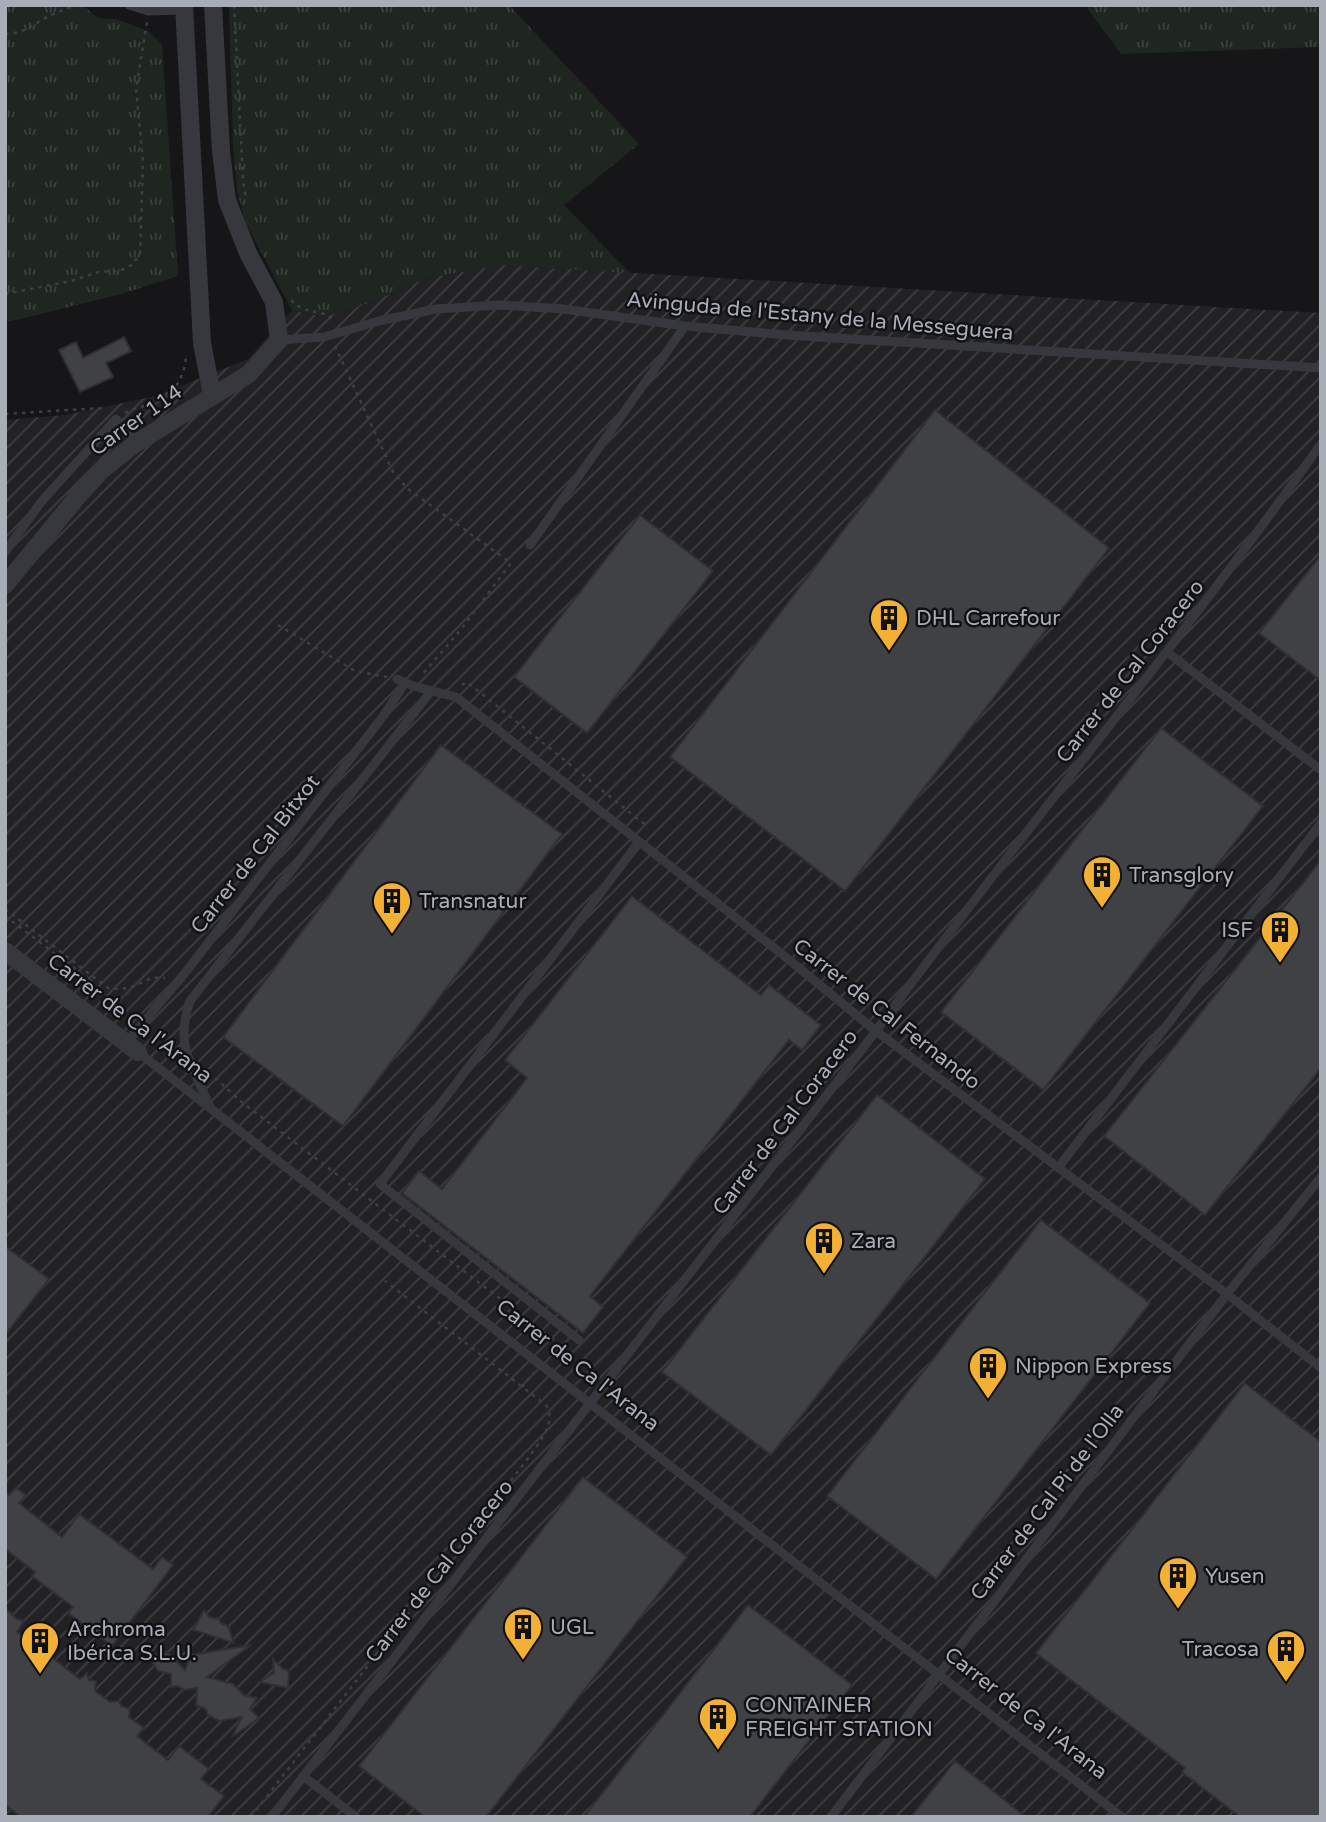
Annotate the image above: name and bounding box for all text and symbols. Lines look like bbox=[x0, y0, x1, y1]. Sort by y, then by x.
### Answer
street label: Avinguda de l'Estany de la Messeguera bbox=[625, 287, 1014, 346]
street label: Carrer 114 bbox=[85, 379, 187, 461]
street label: Carrer de Cal Coracero bbox=[1051, 575, 1210, 768]
building icon: DHL Carrefour bbox=[868, 597, 910, 652]
place label: DHL Carrefour bbox=[916, 606, 1060, 631]
street label: Carrer de Cal Bitxot bbox=[186, 770, 325, 939]
building icon: Transglory bbox=[1081, 854, 1123, 909]
place label: Transglory bbox=[1129, 863, 1234, 888]
building icon: Transnatur bbox=[371, 880, 413, 935]
place label: Transnatur bbox=[419, 889, 526, 914]
building icon: ISF bbox=[1259, 909, 1301, 964]
place label: ISF bbox=[1221, 918, 1253, 943]
street label: Carrer de Cal Fernando bbox=[788, 934, 985, 1095]
street label: Carrer de Ca l'Arana bbox=[42, 948, 217, 1089]
street label: Carrer de Cal Coracero bbox=[708, 1025, 863, 1220]
building icon: Zara bbox=[803, 1220, 845, 1275]
place label: Zara bbox=[851, 1229, 896, 1254]
street label: Carrer de Ca l'Arana bbox=[491, 1294, 664, 1437]
building icon: Nippon Express bbox=[967, 1345, 1009, 1400]
place label: Nippon Express bbox=[1015, 1354, 1172, 1379]
street label: Carrer de Cal Pi de l'Olla bbox=[965, 1399, 1129, 1605]
street label: Carrer de Cal Coracero bbox=[360, 1475, 519, 1668]
building icon: Yusen bbox=[1157, 1555, 1199, 1610]
place label: Yusen bbox=[1205, 1564, 1265, 1589]
building icon: UGL bbox=[502, 1606, 544, 1661]
place label: UGL bbox=[550, 1615, 594, 1640]
place label: Archroma Ibérica S.L.U. bbox=[67, 1617, 197, 1666]
building icon: Archroma Ibérica S.L.U. bbox=[19, 1620, 61, 1675]
building icon: Tracosa bbox=[1265, 1628, 1307, 1683]
place label: Tracosa bbox=[1182, 1637, 1259, 1662]
street label: Carrer de Ca l'Arana bbox=[939, 1642, 1112, 1785]
place label: CONTAINER FREIGHT STATION bbox=[745, 1693, 933, 1742]
building icon: CONTAINER FREIGHT STATION bbox=[697, 1696, 739, 1751]

